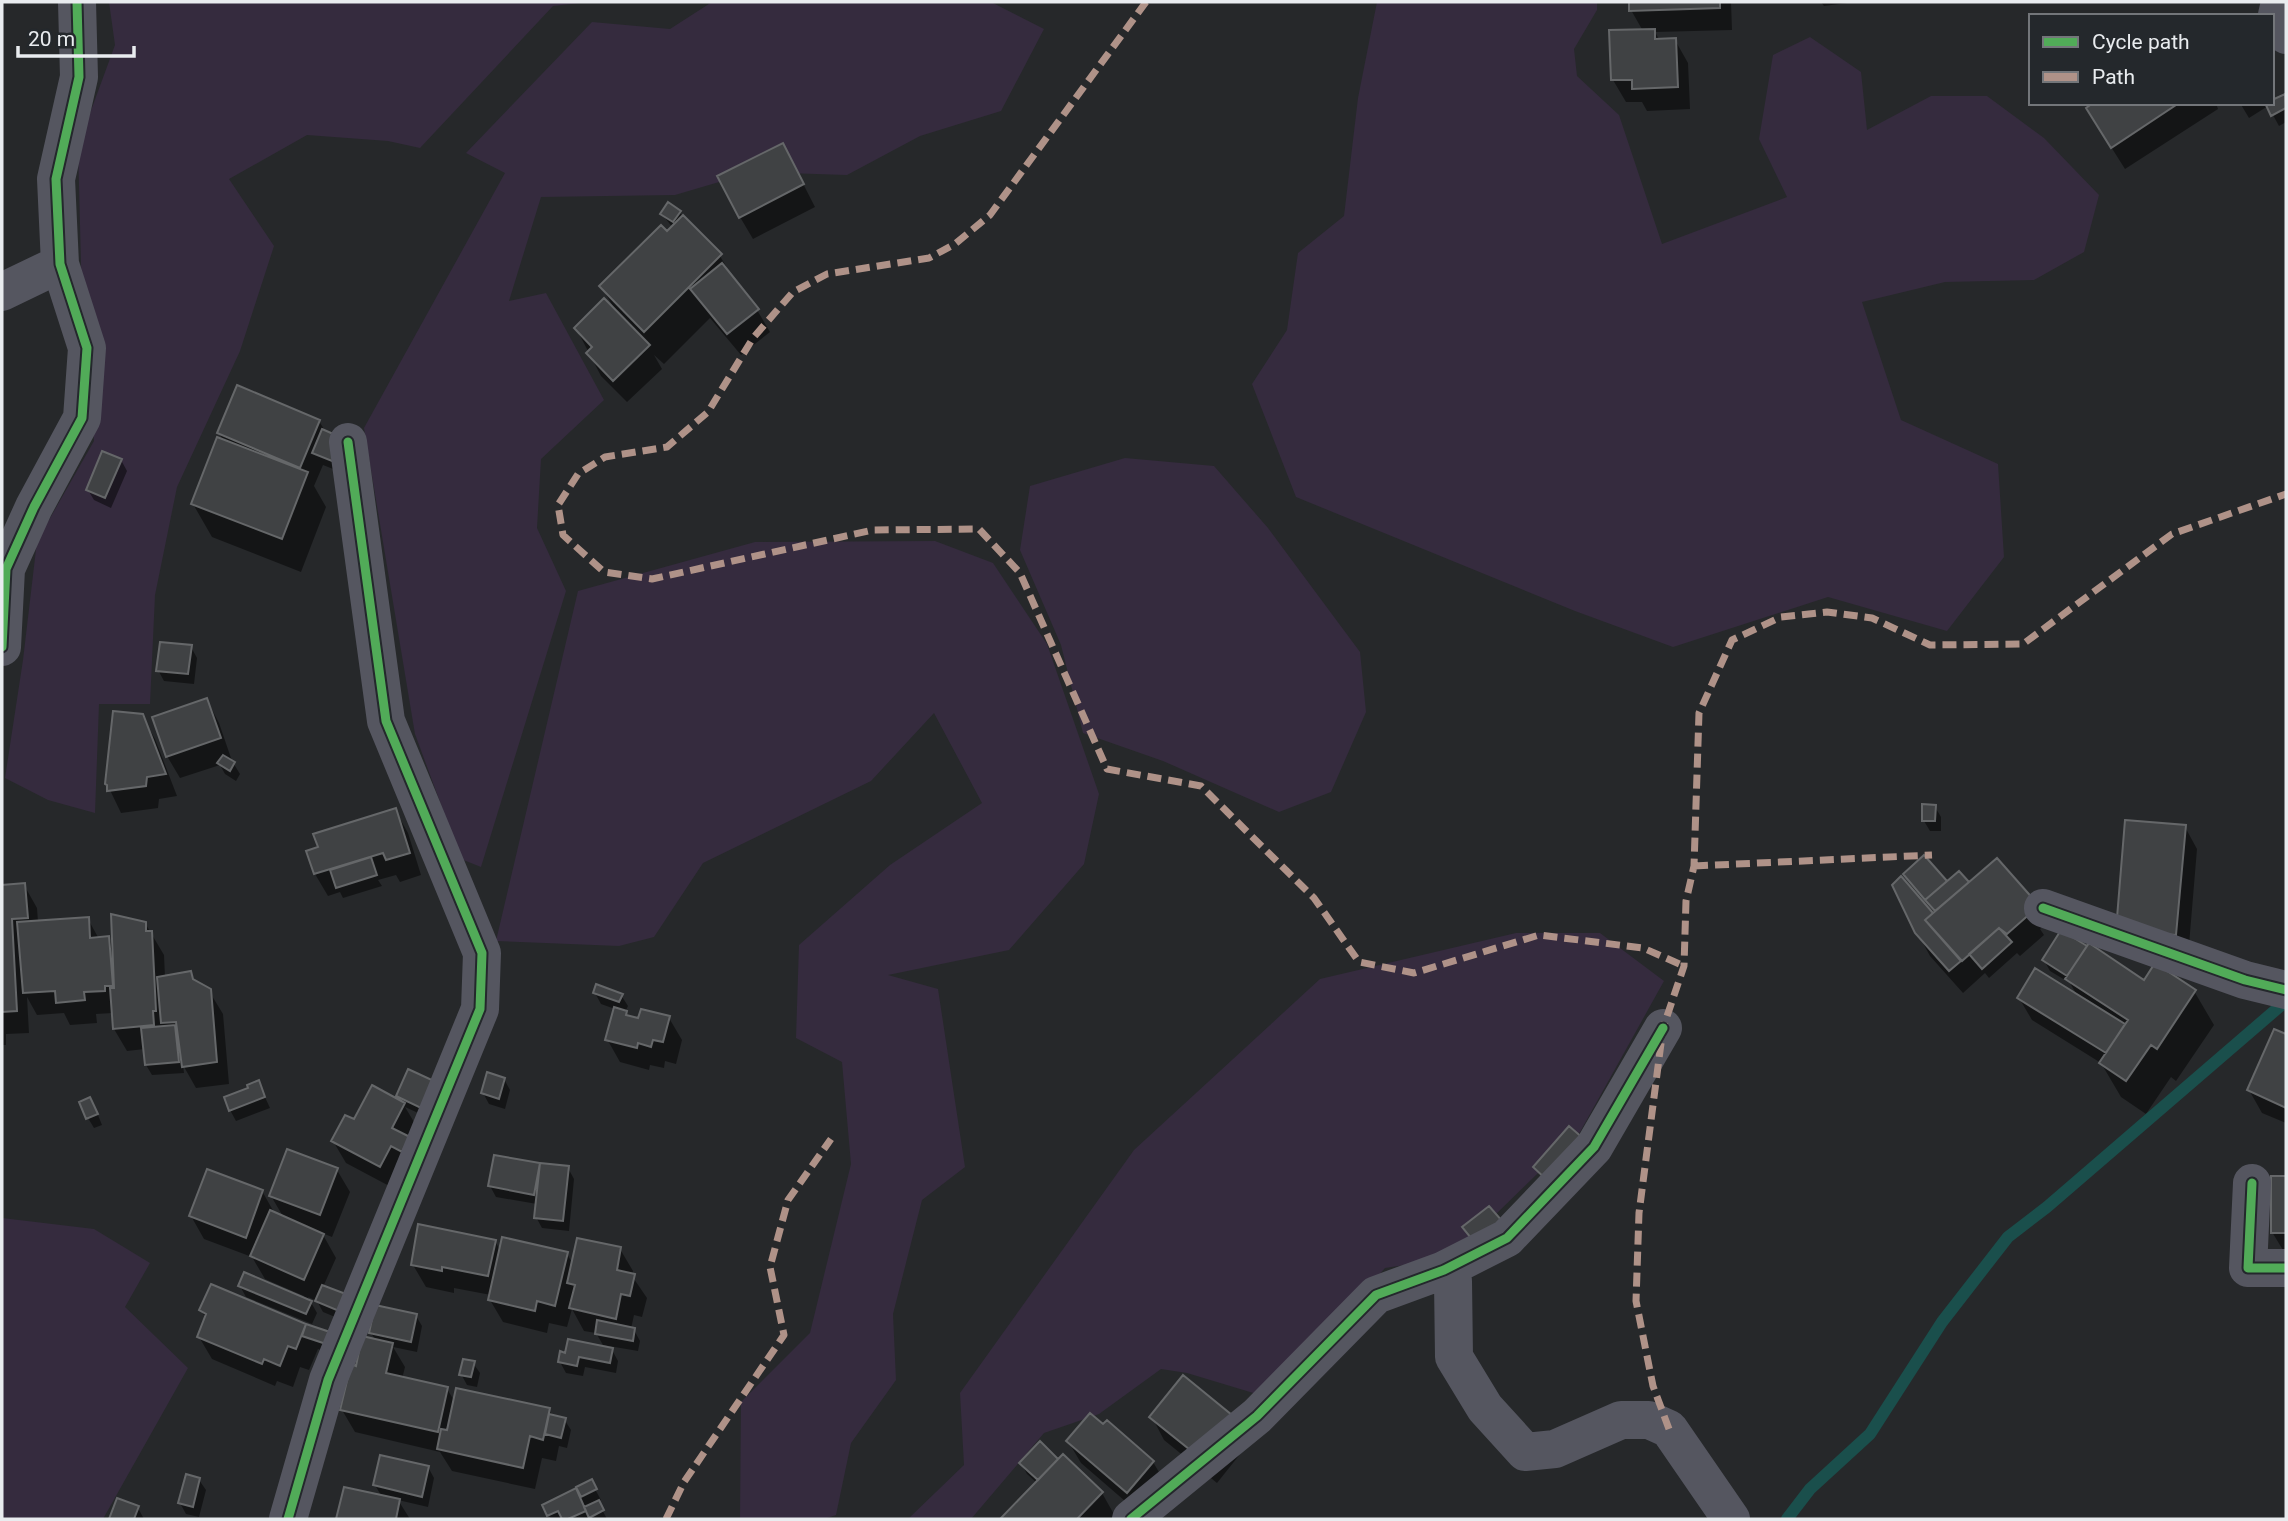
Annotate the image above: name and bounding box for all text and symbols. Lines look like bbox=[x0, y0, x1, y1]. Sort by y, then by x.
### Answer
scale bar bbox=[18, 14, 133, 58]
legend bbox=[2029, 14, 2274, 105]
text: 20 m bbox=[28, 27, 75, 51]
text: Cycle path bbox=[2092, 30, 2190, 54]
text: Path bbox=[2092, 65, 2135, 89]

